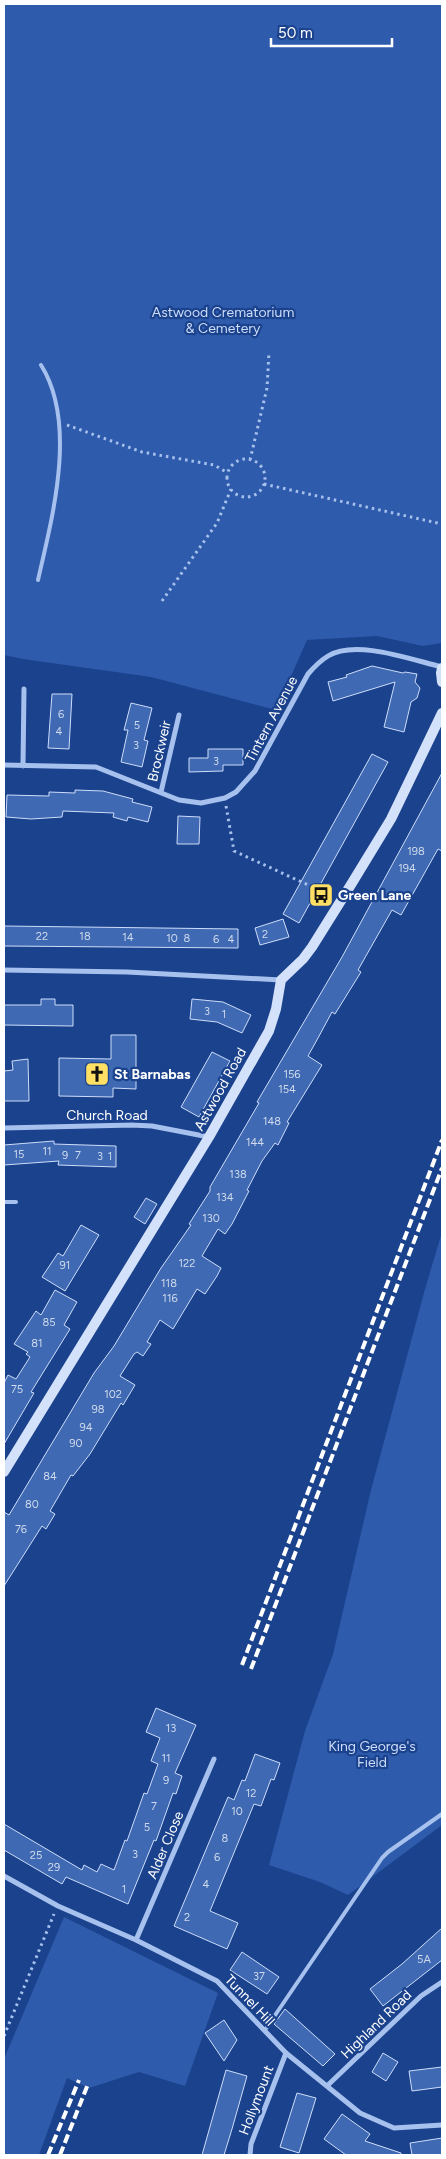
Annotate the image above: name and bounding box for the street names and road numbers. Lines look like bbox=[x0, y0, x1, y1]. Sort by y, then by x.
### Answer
street label: Tintern Avenue bbox=[242, 673, 301, 765]
street label: Brockweir bbox=[144, 719, 175, 783]
street label: Astwood Road bbox=[191, 1045, 250, 1134]
street label: Church Road bbox=[66, 1107, 148, 1124]
street label: Alder Close bbox=[144, 1808, 188, 1882]
street label: Tunnel Hill bbox=[221, 1971, 278, 2029]
street label: Highland Road bbox=[337, 1986, 415, 2062]
street label: Hollymount bbox=[235, 2063, 278, 2137]

